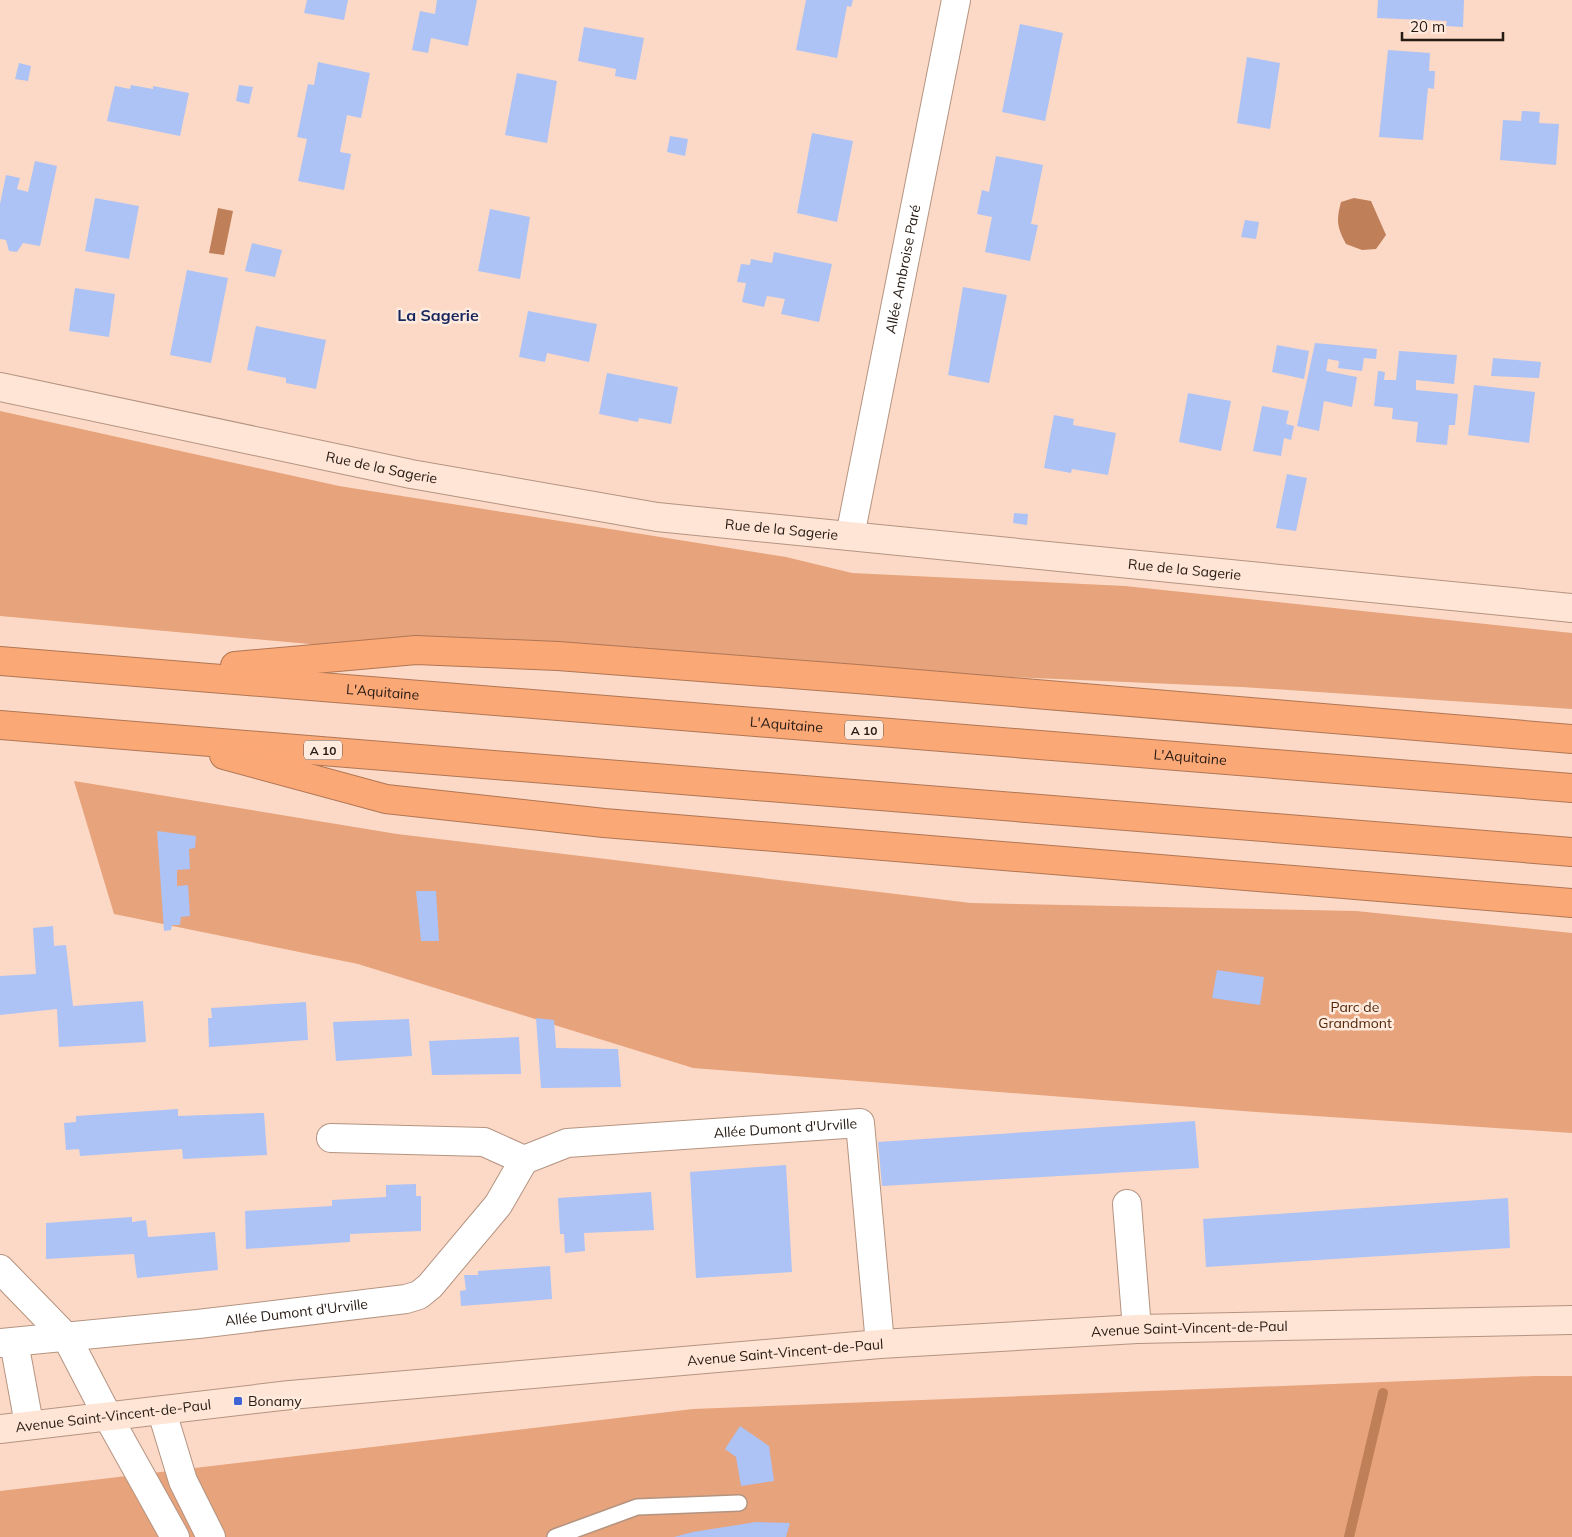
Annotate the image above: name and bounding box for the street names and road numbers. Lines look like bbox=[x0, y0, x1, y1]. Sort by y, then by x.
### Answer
street label: Allée Ambroise Paré bbox=[881, 203, 924, 335]
street label: Rue de la Sagerie bbox=[324, 447, 439, 487]
street label: Rue de la Sagerie bbox=[724, 515, 839, 544]
street label: Rue de la Sagerie bbox=[1127, 555, 1242, 584]
street label: L'Aquitaine bbox=[345, 680, 420, 704]
street label: L'Aquitaine bbox=[749, 713, 824, 736]
road number: A 10 bbox=[845, 720, 883, 740]
road number: A 10 bbox=[304, 740, 342, 760]
street label: L'Aquitaine bbox=[1153, 745, 1227, 769]
street label: Allée Dumont d'Urville bbox=[713, 1114, 858, 1142]
street label: Allée Dumont d'Urville bbox=[224, 1295, 369, 1330]
street label: Avenue Saint-Vincent-de-Paul bbox=[1090, 1317, 1288, 1341]
street label: Avenue Saint-Vincent-de-Paul bbox=[686, 1335, 884, 1370]
street label: Avenue Saint-Vincent-de-Paul bbox=[14, 1395, 212, 1436]

